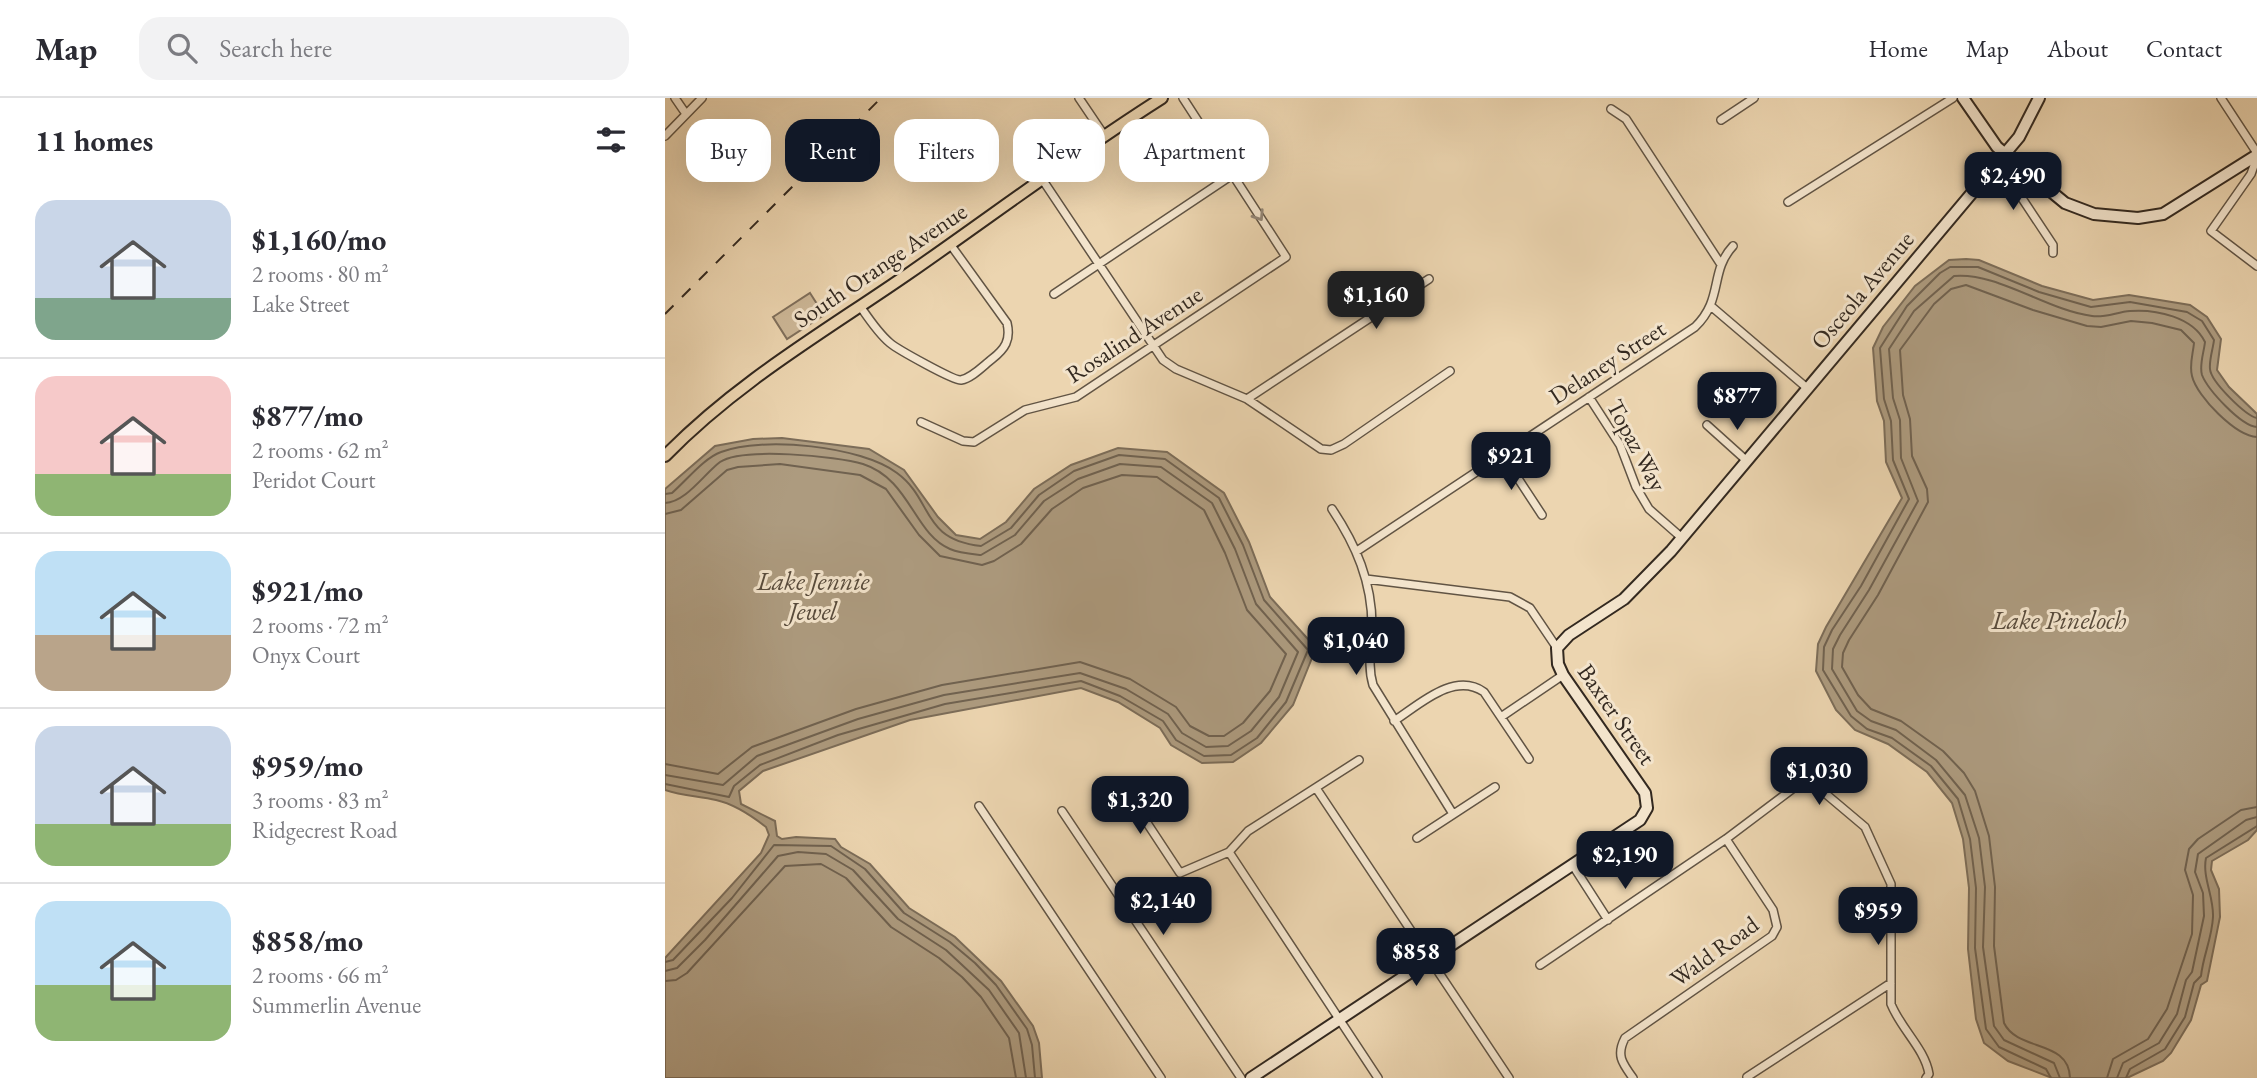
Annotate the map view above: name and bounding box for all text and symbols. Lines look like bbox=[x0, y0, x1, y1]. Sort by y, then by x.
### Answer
search box bbox=[139, 17, 629, 80]
text: Map bbox=[35, 27, 97, 70]
icon: search bbox=[163, 29, 201, 67]
text: Search here bbox=[219, 31, 332, 65]
text: Home bbox=[1868, 33, 1928, 64]
text: Map bbox=[1966, 33, 2009, 64]
text: About bbox=[2047, 33, 2108, 64]
text: Contact bbox=[2146, 33, 2222, 64]
chip: Buy bbox=[686, 119, 771, 182]
chip: Rent bbox=[785, 119, 880, 182]
chip: Filters bbox=[894, 119, 999, 182]
chip: New bbox=[1013, 119, 1105, 182]
chip: Apartment bbox=[1119, 119, 1269, 182]
text: 11 homes bbox=[35, 121, 153, 160]
icon: filters bbox=[592, 121, 630, 159]
pin: $2,490 bbox=[1956, 152, 2070, 212]
text: $2,490 bbox=[1981, 160, 2045, 190]
street label: South Orange Avenue bbox=[787, 196, 973, 334]
one-way arrow bbox=[1251, 208, 1264, 221]
text: $1,160/mo bbox=[252, 220, 386, 259]
street label: Osceola Avenue bbox=[1804, 224, 1920, 356]
icon: home bbox=[91, 228, 175, 312]
text: 2 rooms · 80 m² bbox=[252, 259, 389, 289]
pin: $1,160 bbox=[1319, 272, 1433, 331]
street label: Rosalind Avenue bbox=[1060, 278, 1208, 390]
text: $1,160 bbox=[1344, 279, 1408, 309]
text: Lake Street bbox=[252, 289, 350, 319]
street label: Delaney Street bbox=[1543, 313, 1672, 411]
pin: $877 bbox=[1696, 372, 1778, 432]
text: $877 bbox=[1713, 380, 1761, 410]
street label: Topaz Way bbox=[1600, 394, 1674, 497]
text: $877/mo bbox=[252, 396, 363, 435]
icon: home bbox=[91, 404, 175, 488]
pin: $921 bbox=[1470, 432, 1552, 492]
text: 2 rooms · 62 m² bbox=[252, 435, 389, 465]
text: $921 bbox=[1487, 440, 1535, 470]
text: Peridot Court bbox=[252, 465, 375, 495]
water label: Lake Jennie Jewel bbox=[756, 564, 870, 628]
text: $921/mo bbox=[252, 571, 363, 610]
icon: home bbox=[91, 579, 175, 663]
water label: Lake Pineloch bbox=[1991, 603, 2127, 637]
text: 2 rooms · 72 m² bbox=[252, 610, 389, 640]
pin: $1,040 bbox=[1299, 618, 1413, 677]
text: $1,040 bbox=[1324, 625, 1388, 655]
text: Onyx Court bbox=[252, 640, 360, 670]
street label: Baxter Street bbox=[1571, 657, 1663, 771]
text: $959/mo bbox=[252, 746, 363, 785]
pin: $1,030 bbox=[1762, 748, 1876, 807]
icon: home bbox=[91, 754, 175, 838]
text: $1,030 bbox=[1787, 755, 1851, 785]
pin: $1,320 bbox=[1083, 776, 1197, 836]
text: $1,320 bbox=[1108, 784, 1172, 814]
text: 3 rooms · 83 m² bbox=[252, 785, 389, 815]
text: Ridgecrest Road bbox=[252, 815, 397, 845]
pin: $2,190 bbox=[1568, 832, 1682, 891]
text: $2,190 bbox=[1593, 839, 1657, 869]
pin: $2,140 bbox=[1106, 878, 1220, 937]
text: $2,140 bbox=[1131, 885, 1195, 915]
pin: $959 bbox=[1837, 888, 1919, 947]
text: $959 bbox=[1854, 895, 1902, 925]
street label: Wald Road bbox=[1664, 908, 1765, 994]
text: $858/mo bbox=[252, 921, 363, 960]
pin: $858 bbox=[1375, 928, 1457, 988]
icon: home bbox=[91, 929, 175, 1013]
text: $858 bbox=[1392, 936, 1440, 966]
text: 2 rooms · 66 m² bbox=[252, 960, 389, 990]
text: Summerlin Avenue bbox=[252, 990, 421, 1020]

